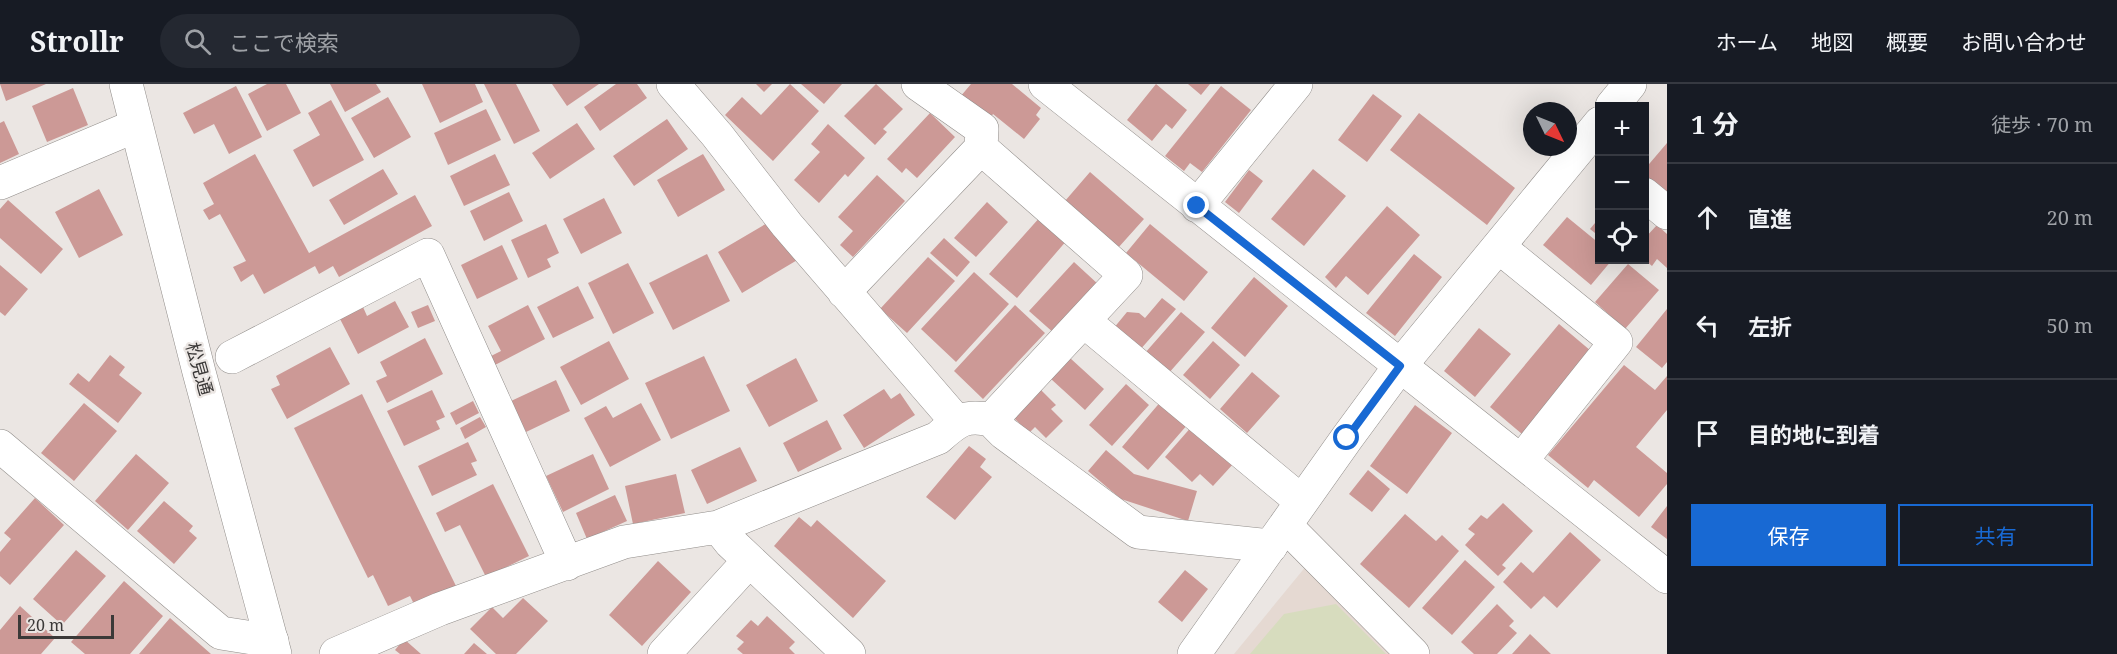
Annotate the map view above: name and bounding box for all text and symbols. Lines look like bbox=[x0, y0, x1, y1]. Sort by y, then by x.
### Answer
search box bbox=[160, 14, 580, 68]
text: Strollr bbox=[30, 22, 124, 60]
icon: search bbox=[181, 25, 214, 58]
text: ここで検索 bbox=[229, 27, 339, 57]
text: ホーム bbox=[1716, 28, 1778, 56]
text: 地図 bbox=[1811, 28, 1853, 56]
text: 概要 bbox=[1886, 28, 1928, 56]
text: お問い合わせ bbox=[1961, 28, 2087, 56]
north arrow bbox=[1523, 102, 1577, 156]
map controls bbox=[1595, 102, 1649, 264]
button: + bbox=[1595, 102, 1649, 156]
text: 1 分 bbox=[1691, 106, 1738, 142]
text: 徒歩 · 70 m bbox=[1991, 111, 2093, 138]
button: − bbox=[1595, 156, 1649, 210]
route end bbox=[1183, 192, 1209, 218]
icon: ahead bbox=[1691, 201, 1724, 234]
text: 直進 bbox=[1748, 203, 1792, 233]
text: 20 m bbox=[2047, 204, 2093, 231]
button: locate bbox=[1595, 210, 1649, 264]
icon: left bbox=[1691, 309, 1724, 342]
text: 左折 bbox=[1748, 311, 1792, 341]
text: 50 m bbox=[2047, 312, 2093, 339]
street label: 松見通 bbox=[181, 339, 219, 398]
icon: arrive bbox=[1691, 417, 1724, 450]
text: 目的地に到着 bbox=[1748, 419, 1880, 449]
route start bbox=[1333, 424, 1359, 450]
button: 保存 bbox=[1691, 504, 1886, 566]
button: 共有 bbox=[1898, 504, 2093, 566]
scale bar bbox=[18, 612, 114, 640]
text: 20 m bbox=[27, 614, 64, 636]

